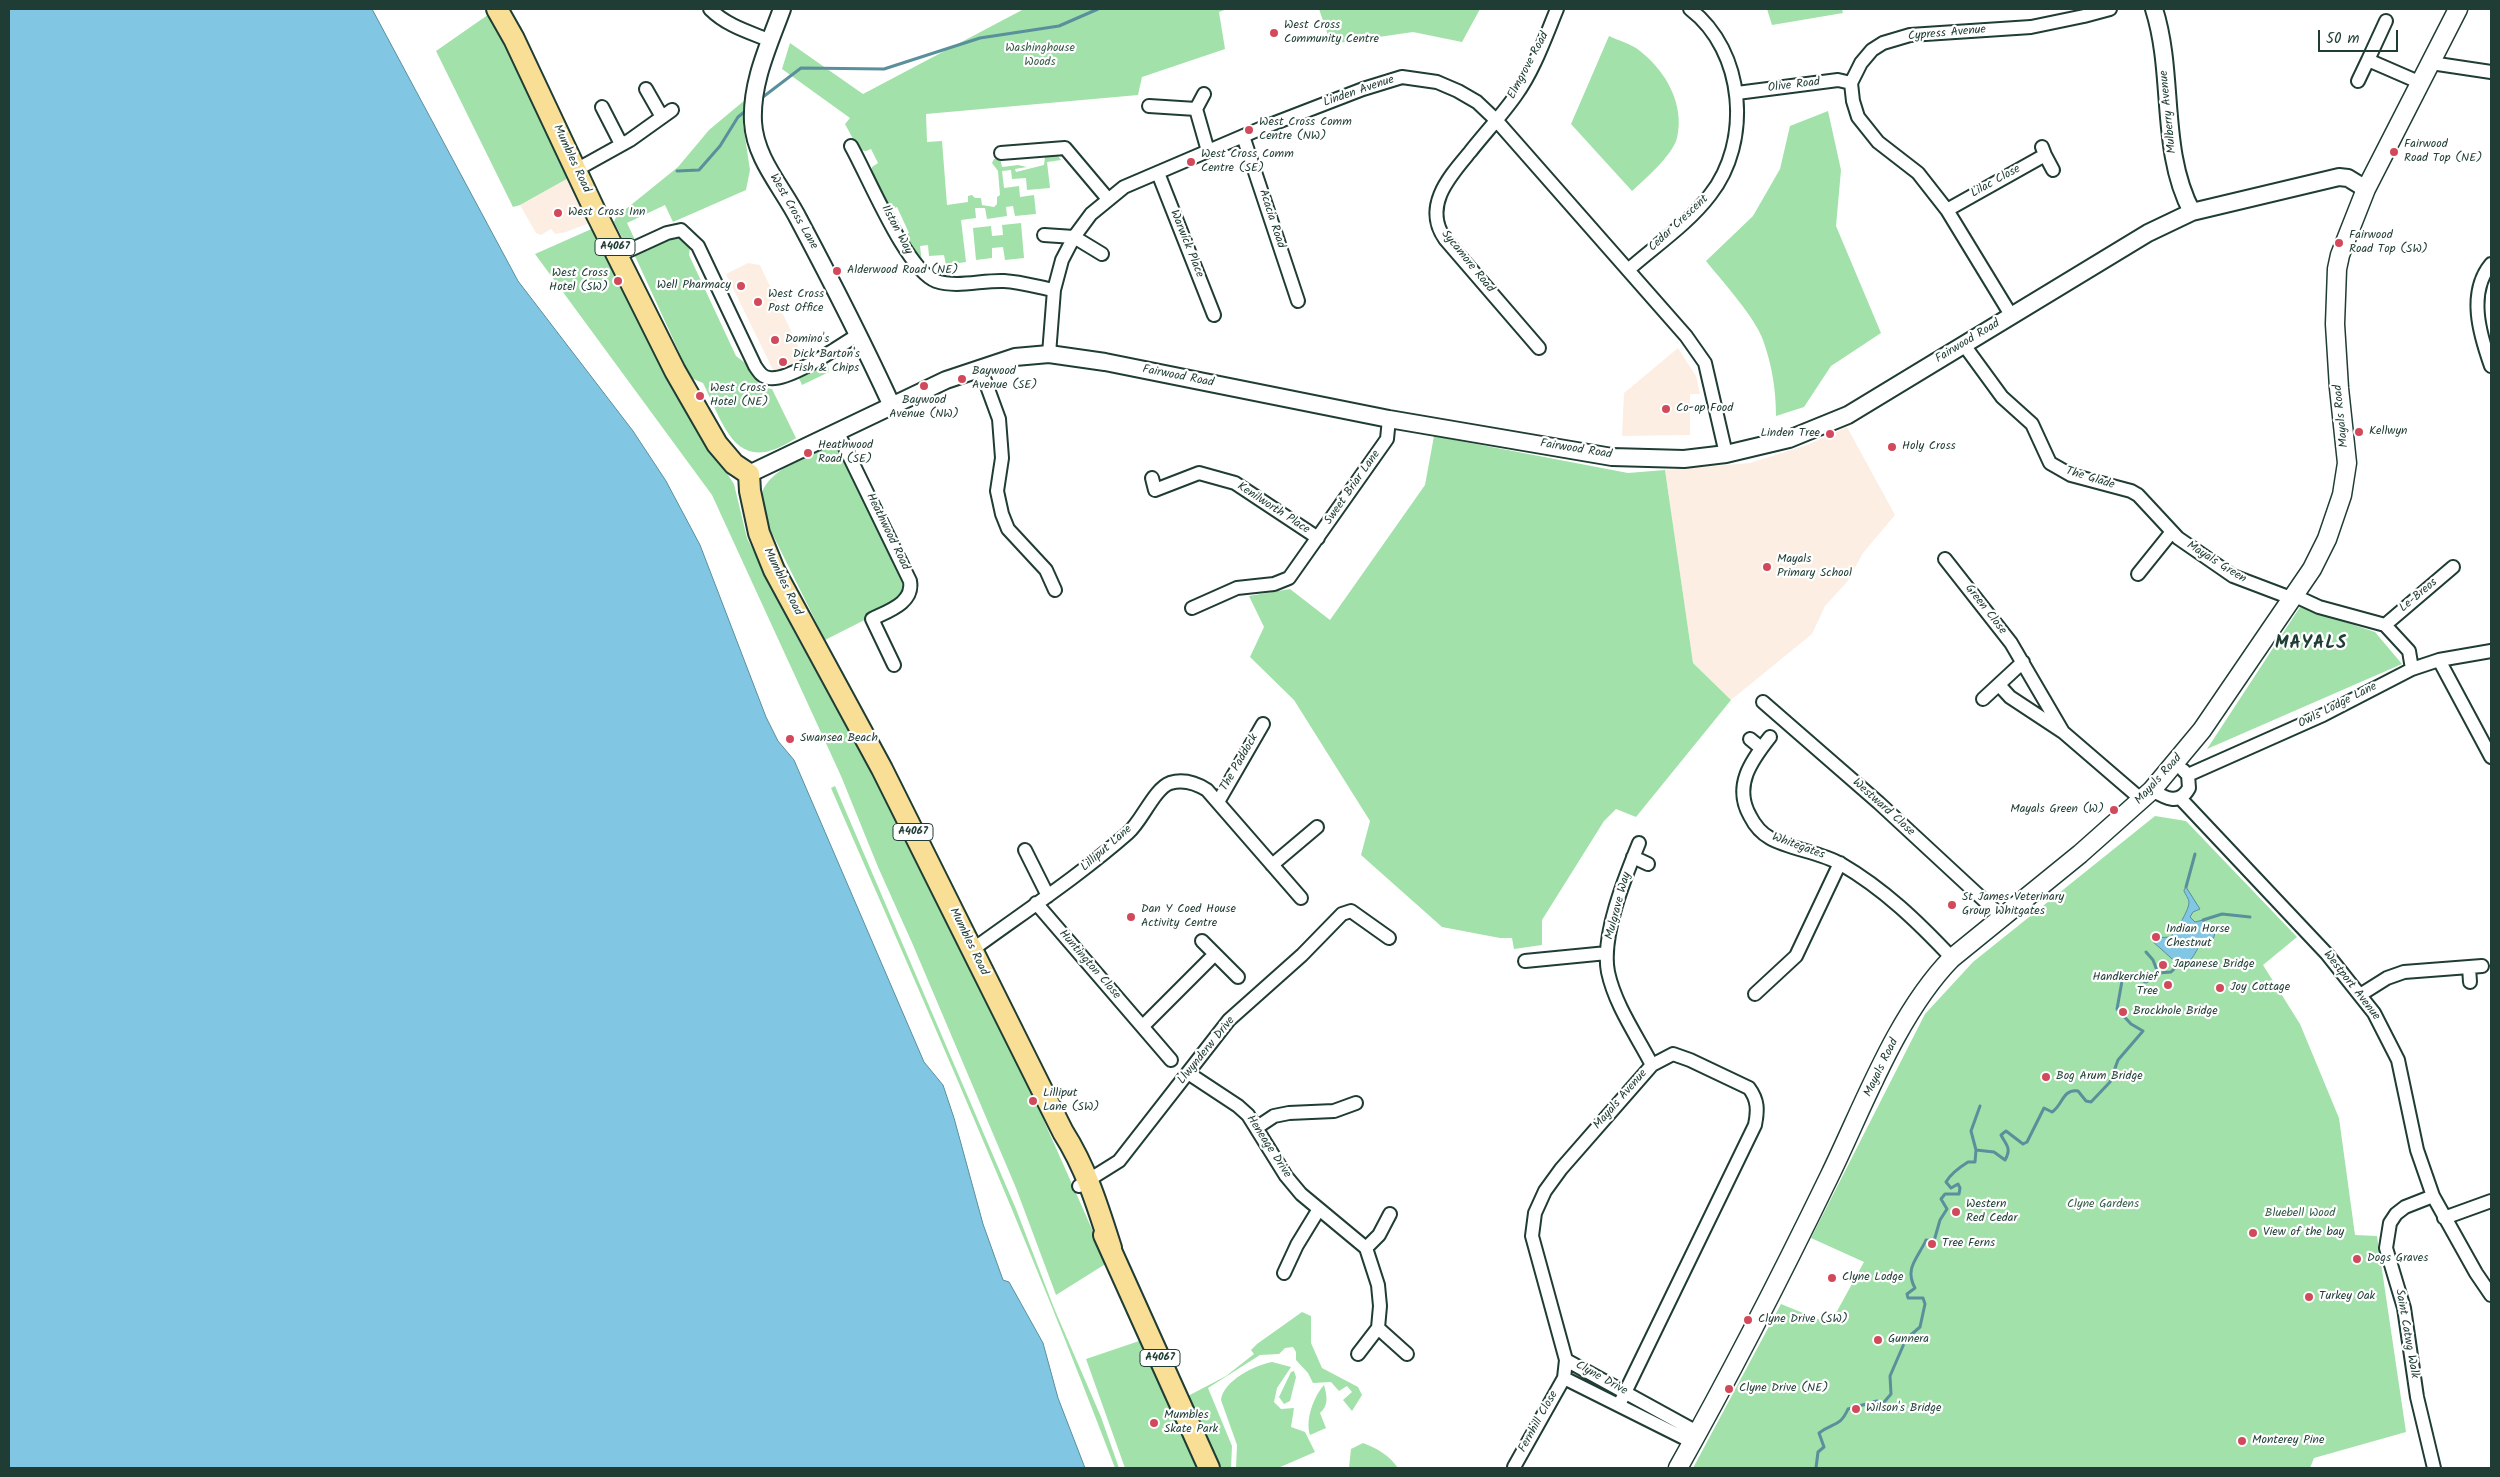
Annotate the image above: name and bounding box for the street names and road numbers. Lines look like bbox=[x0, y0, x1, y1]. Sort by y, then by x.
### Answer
street label: Cypress Avenue bbox=[1907, 23, 1987, 45]
street label: Elmgrove Road bbox=[1505, 30, 1553, 102]
street label: Mulberry Avenue bbox=[2157, 70, 2181, 154]
street label: Linden Avenue bbox=[1322, 73, 1396, 111]
street label: Olive Road bbox=[1767, 76, 1821, 96]
street label: Mumbles Road bbox=[549, 123, 593, 195]
street label: Lilac Close bbox=[1969, 163, 2023, 201]
street label: West Cross Lane bbox=[766, 172, 820, 252]
street label: Acacia Road bbox=[1255, 188, 1287, 250]
street label: Cedar Crescent bbox=[1646, 193, 1712, 255]
street label: Ilston Way bbox=[877, 203, 915, 257]
street label: Warwick Place bbox=[1166, 208, 1206, 280]
street label: Sycamore Road bbox=[1437, 228, 1497, 296]
road number: A4067 bbox=[595, 238, 635, 256]
street label: Fairwood Road bbox=[1933, 317, 2003, 367]
street label: Fairwood Road bbox=[1141, 363, 1215, 391]
street label: Mayals Road bbox=[2332, 384, 2352, 448]
street label: Fairwood Road bbox=[1539, 437, 1613, 463]
street label: Sweet Briar Lane bbox=[1322, 448, 1384, 528]
street label: The Glade bbox=[2064, 465, 2116, 493]
street label: Kenilworth Place bbox=[1234, 480, 1312, 538]
street label: Heathwood Road bbox=[862, 491, 912, 573]
street label: Mayals Green bbox=[2183, 539, 2249, 587]
street label: Mumbles Road bbox=[759, 546, 805, 618]
street label: Le-Breos bbox=[2397, 576, 2441, 616]
street label: Green Close bbox=[1961, 582, 2009, 638]
street label: Owls Lodge Lane bbox=[2296, 680, 2380, 732]
street label: The Paddock bbox=[1218, 732, 1262, 794]
street label: Mayals Road bbox=[2132, 752, 2186, 808]
street label: Westward Close bbox=[1849, 776, 1917, 840]
street label: Lilliput Lane bbox=[1078, 823, 1136, 875]
road number: A4067 bbox=[893, 824, 933, 840]
street label: Whitegates bbox=[1770, 831, 1826, 863]
street label: Mulgrave Way bbox=[1603, 871, 1635, 941]
street label: Mumbles Road bbox=[945, 906, 991, 978]
street label: Huntington Close bbox=[1055, 927, 1123, 1003]
street label: Westport Avenue bbox=[2319, 948, 2383, 1024]
street label: Llwynderw Drive bbox=[1175, 1014, 1239, 1088]
street label: Mayals Road bbox=[1862, 1036, 1902, 1100]
street label: Mayals Avenue bbox=[1591, 1067, 1651, 1133]
street label: Heneage Drive bbox=[1242, 1113, 1294, 1181]
street label: Saint Catwg Walk bbox=[2391, 1288, 2421, 1380]
road number: A4067 bbox=[1140, 1350, 1180, 1366]
street label: Clyne Drive bbox=[1572, 1359, 1630, 1399]
street label: Fernhill Close bbox=[1516, 1389, 1562, 1455]

